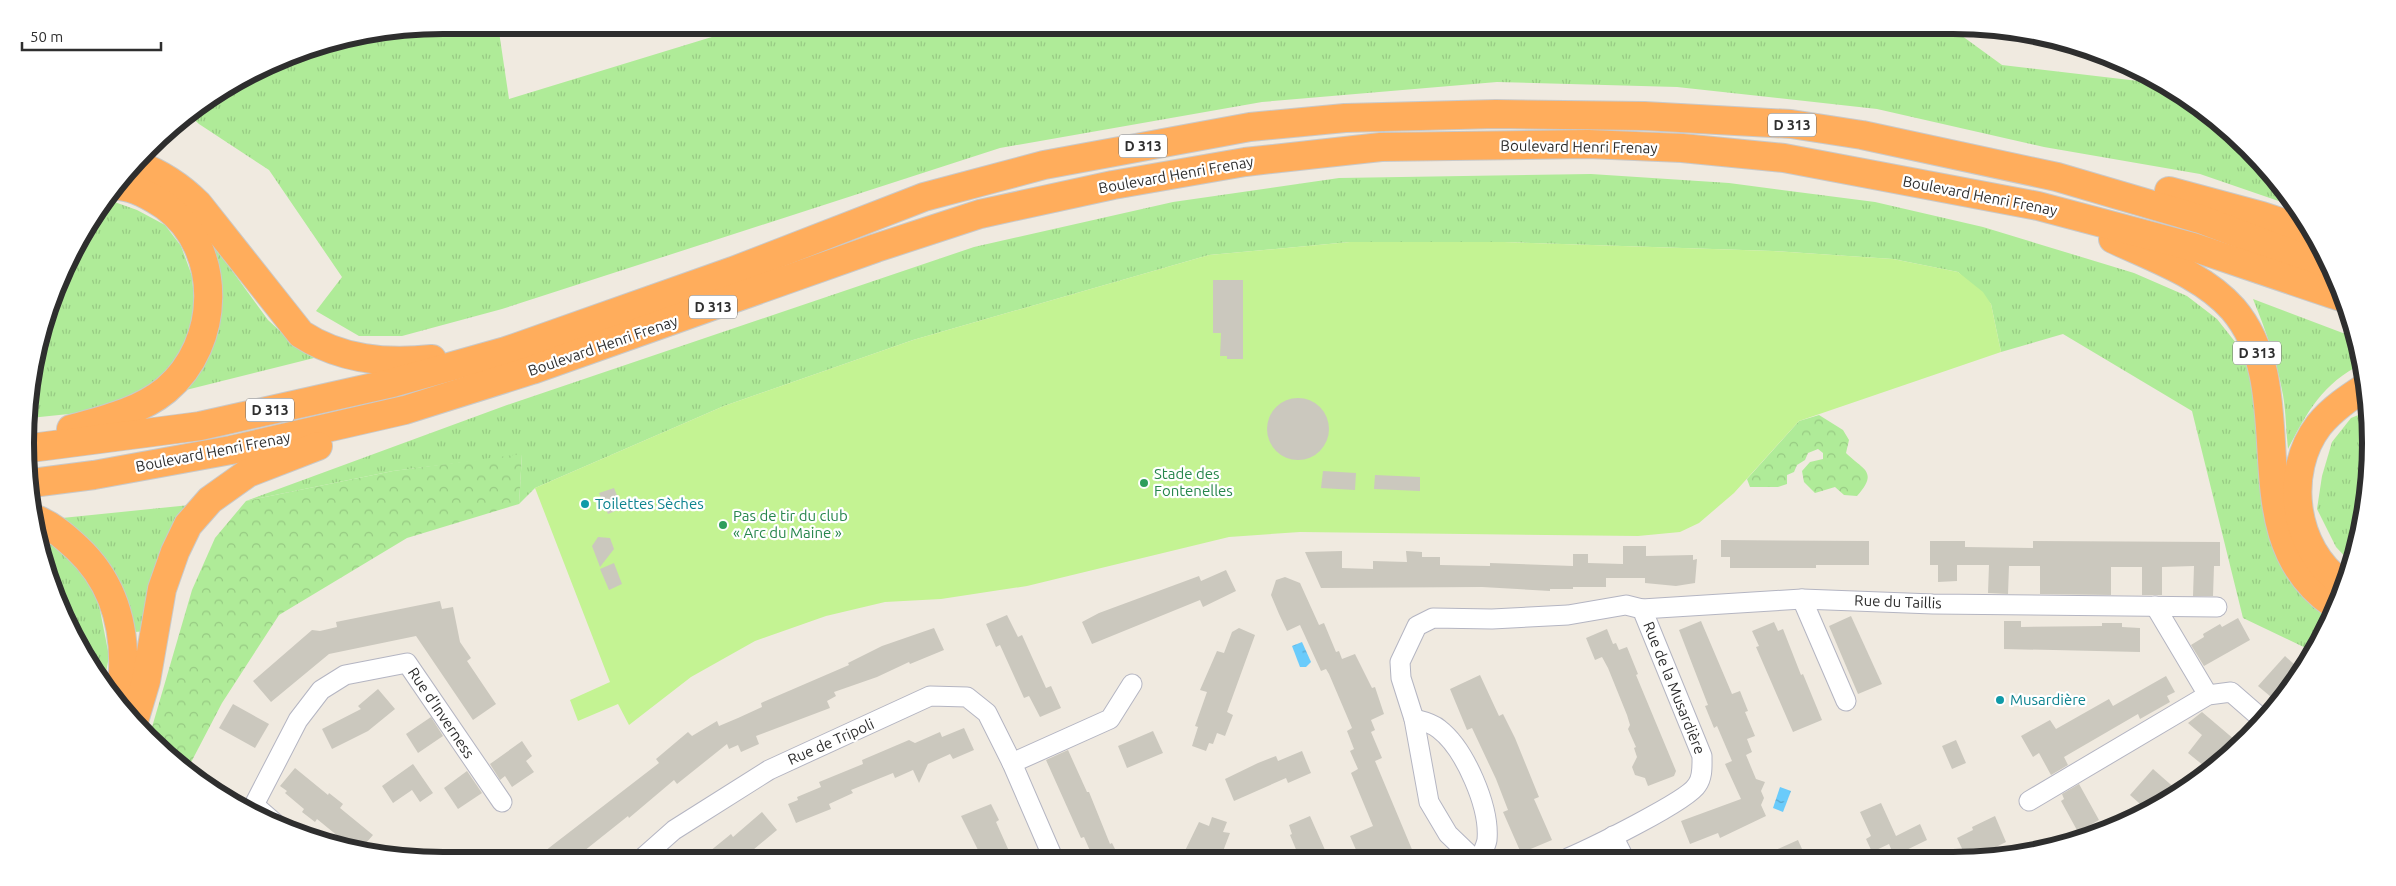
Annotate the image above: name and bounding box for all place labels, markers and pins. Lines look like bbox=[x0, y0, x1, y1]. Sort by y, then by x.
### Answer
place label: Stade des Fontenelles bbox=[1154, 465, 1233, 499]
marker: Stade des Fontenelles bbox=[1138, 477, 1150, 489]
place label: Toilettes Sèches bbox=[595, 495, 704, 512]
marker: Toilettes Sèches bbox=[579, 498, 591, 510]
place label: Pas de tir du club « Arc du Maine » bbox=[733, 507, 848, 541]
marker: Pas de tir du club « Arc du Maine » bbox=[717, 519, 729, 531]
place label: Musardière bbox=[2010, 691, 2086, 708]
marker: Musardière bbox=[1994, 694, 2006, 706]

